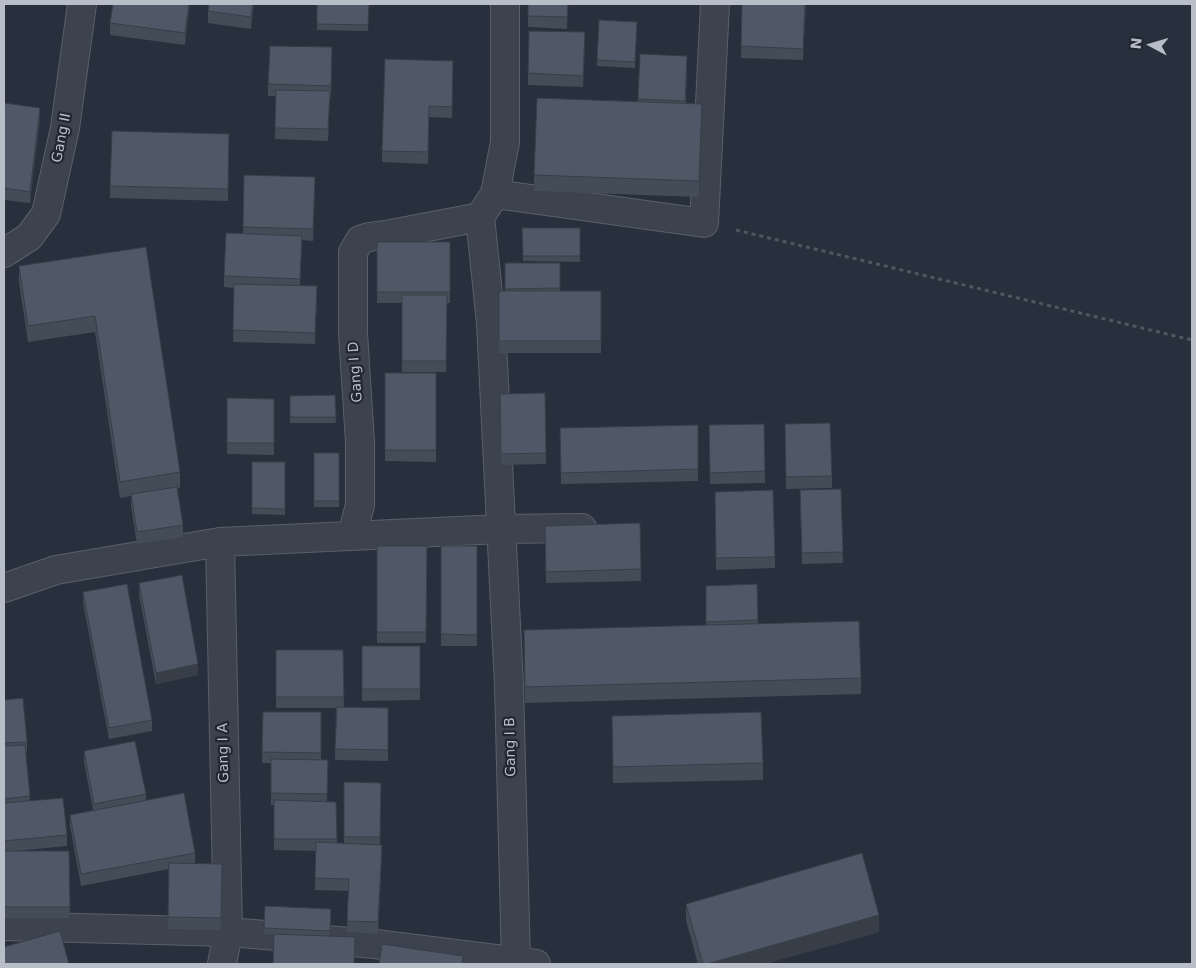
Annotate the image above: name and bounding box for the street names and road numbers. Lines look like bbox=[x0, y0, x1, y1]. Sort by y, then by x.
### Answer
street label: Gang II bbox=[49, 112, 75, 164]
street label: Gang I D bbox=[345, 341, 367, 403]
street label: Gang I B bbox=[502, 717, 520, 777]
street label: Gang I A bbox=[215, 723, 233, 783]

